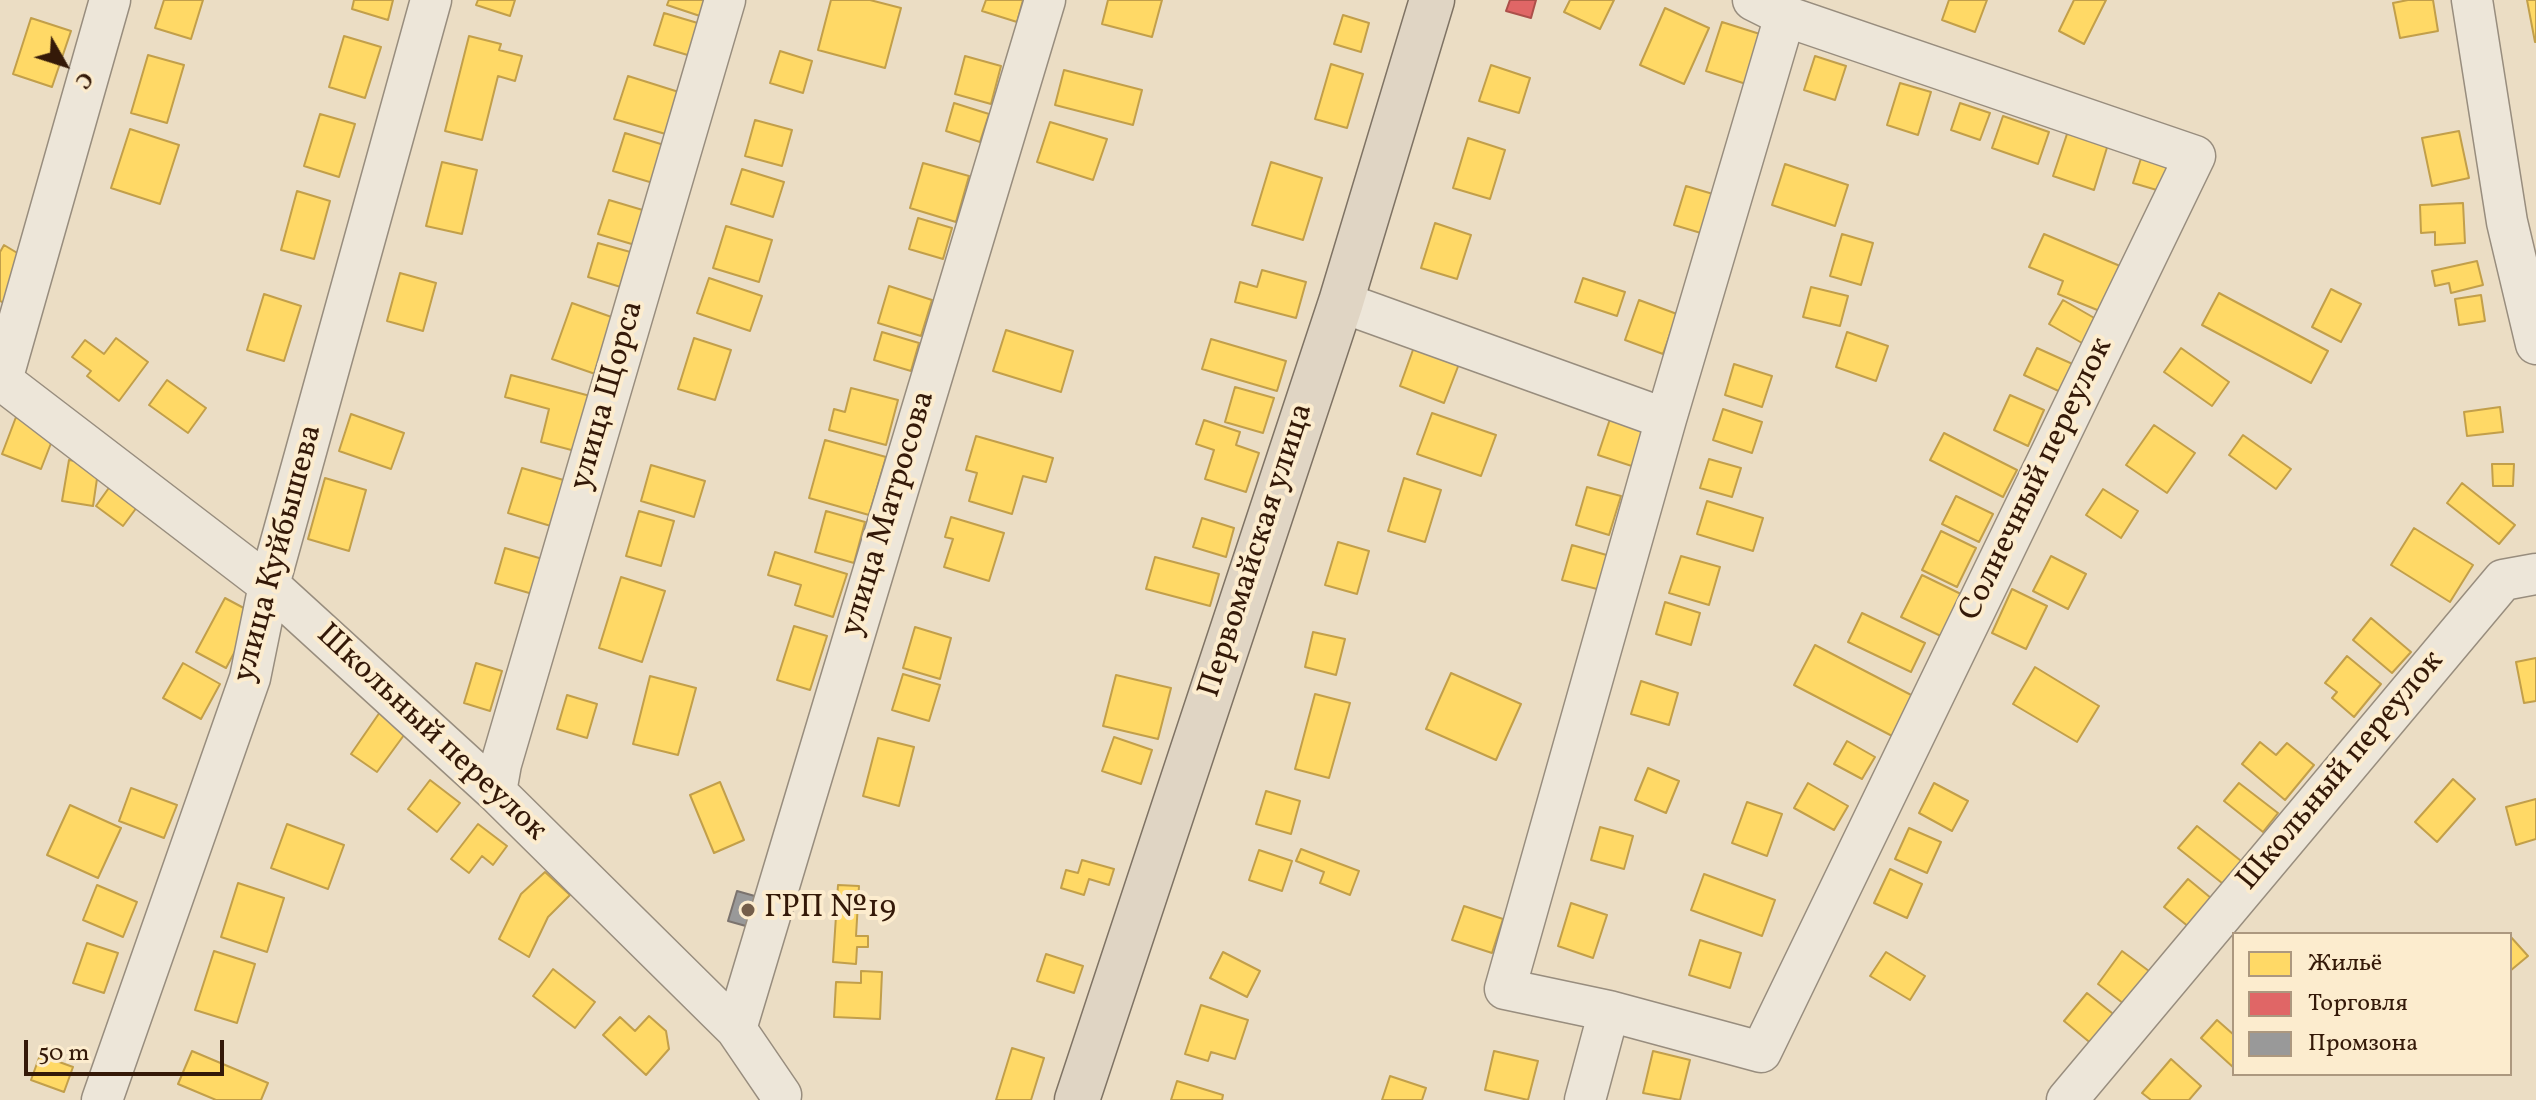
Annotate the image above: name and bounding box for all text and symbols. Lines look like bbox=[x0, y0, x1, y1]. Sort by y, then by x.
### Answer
north arrow bbox=[24, 24, 104, 104]
text: С bbox=[67, 64, 100, 95]
street label: улица Щорса bbox=[564, 297, 654, 495]
street label: Солнечный переулок bbox=[1953, 332, 2123, 628]
street label: улица Матросова bbox=[834, 387, 946, 641]
street label: Первомайская улица bbox=[1192, 399, 1324, 703]
street label: улица Куйбышева bbox=[227, 421, 333, 687]
street label: Школьный переулок bbox=[307, 617, 553, 851]
street label: Школьный переулок bbox=[2230, 644, 2454, 900]
place label: ГРП №19 bbox=[764, 891, 896, 929]
marker: ГРП №19 bbox=[739, 901, 757, 919]
legend bbox=[2232, 932, 2512, 1076]
text: Жильё bbox=[2308, 947, 2382, 981]
text: Торговля bbox=[2308, 987, 2408, 1021]
scale bar bbox=[28, 1024, 228, 1074]
text: Промзона bbox=[2308, 1027, 2418, 1061]
text: 50 m bbox=[38, 1037, 90, 1071]

